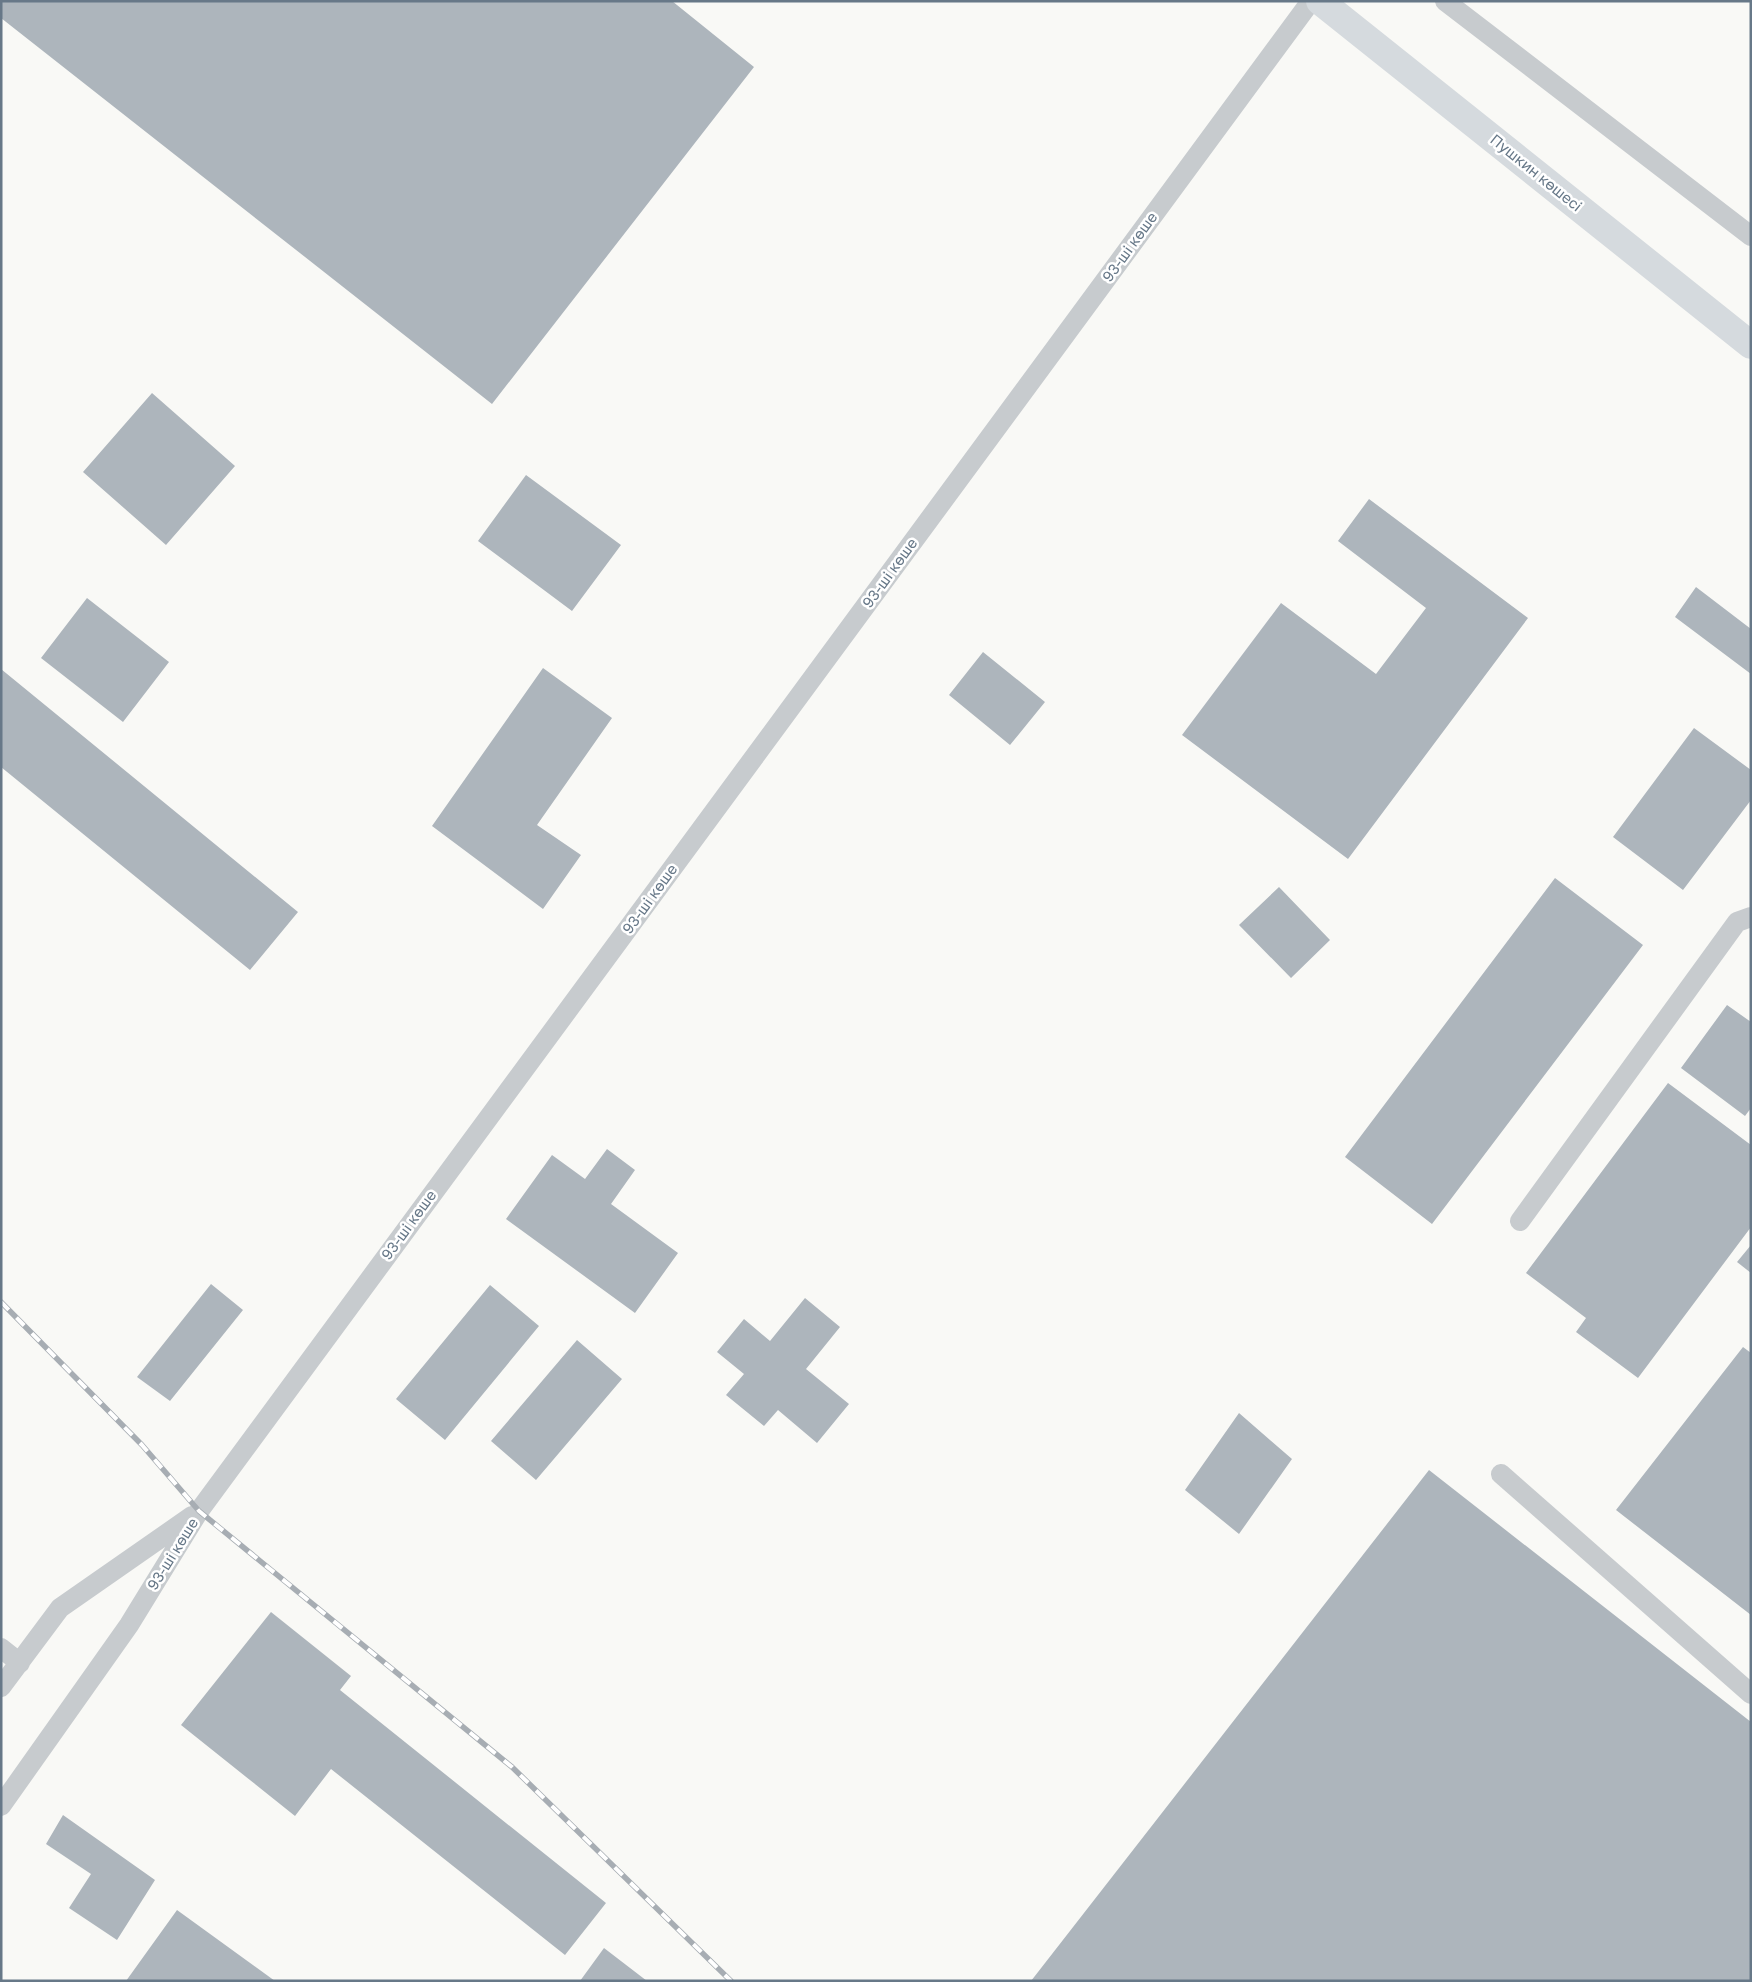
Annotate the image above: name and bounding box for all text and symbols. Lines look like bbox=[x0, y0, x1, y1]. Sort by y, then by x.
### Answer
street label: Пушкин көшесі bbox=[1487, 130, 1586, 215]
street label: 93-ші көше bbox=[1098, 208, 1161, 285]
street label: 93-ші көше bbox=[858, 534, 921, 611]
street label: 93-ші көше bbox=[618, 860, 681, 937]
street label: 93-ші көше bbox=[377, 1186, 440, 1263]
street label: 93-ші көше bbox=[143, 1514, 202, 1593]

